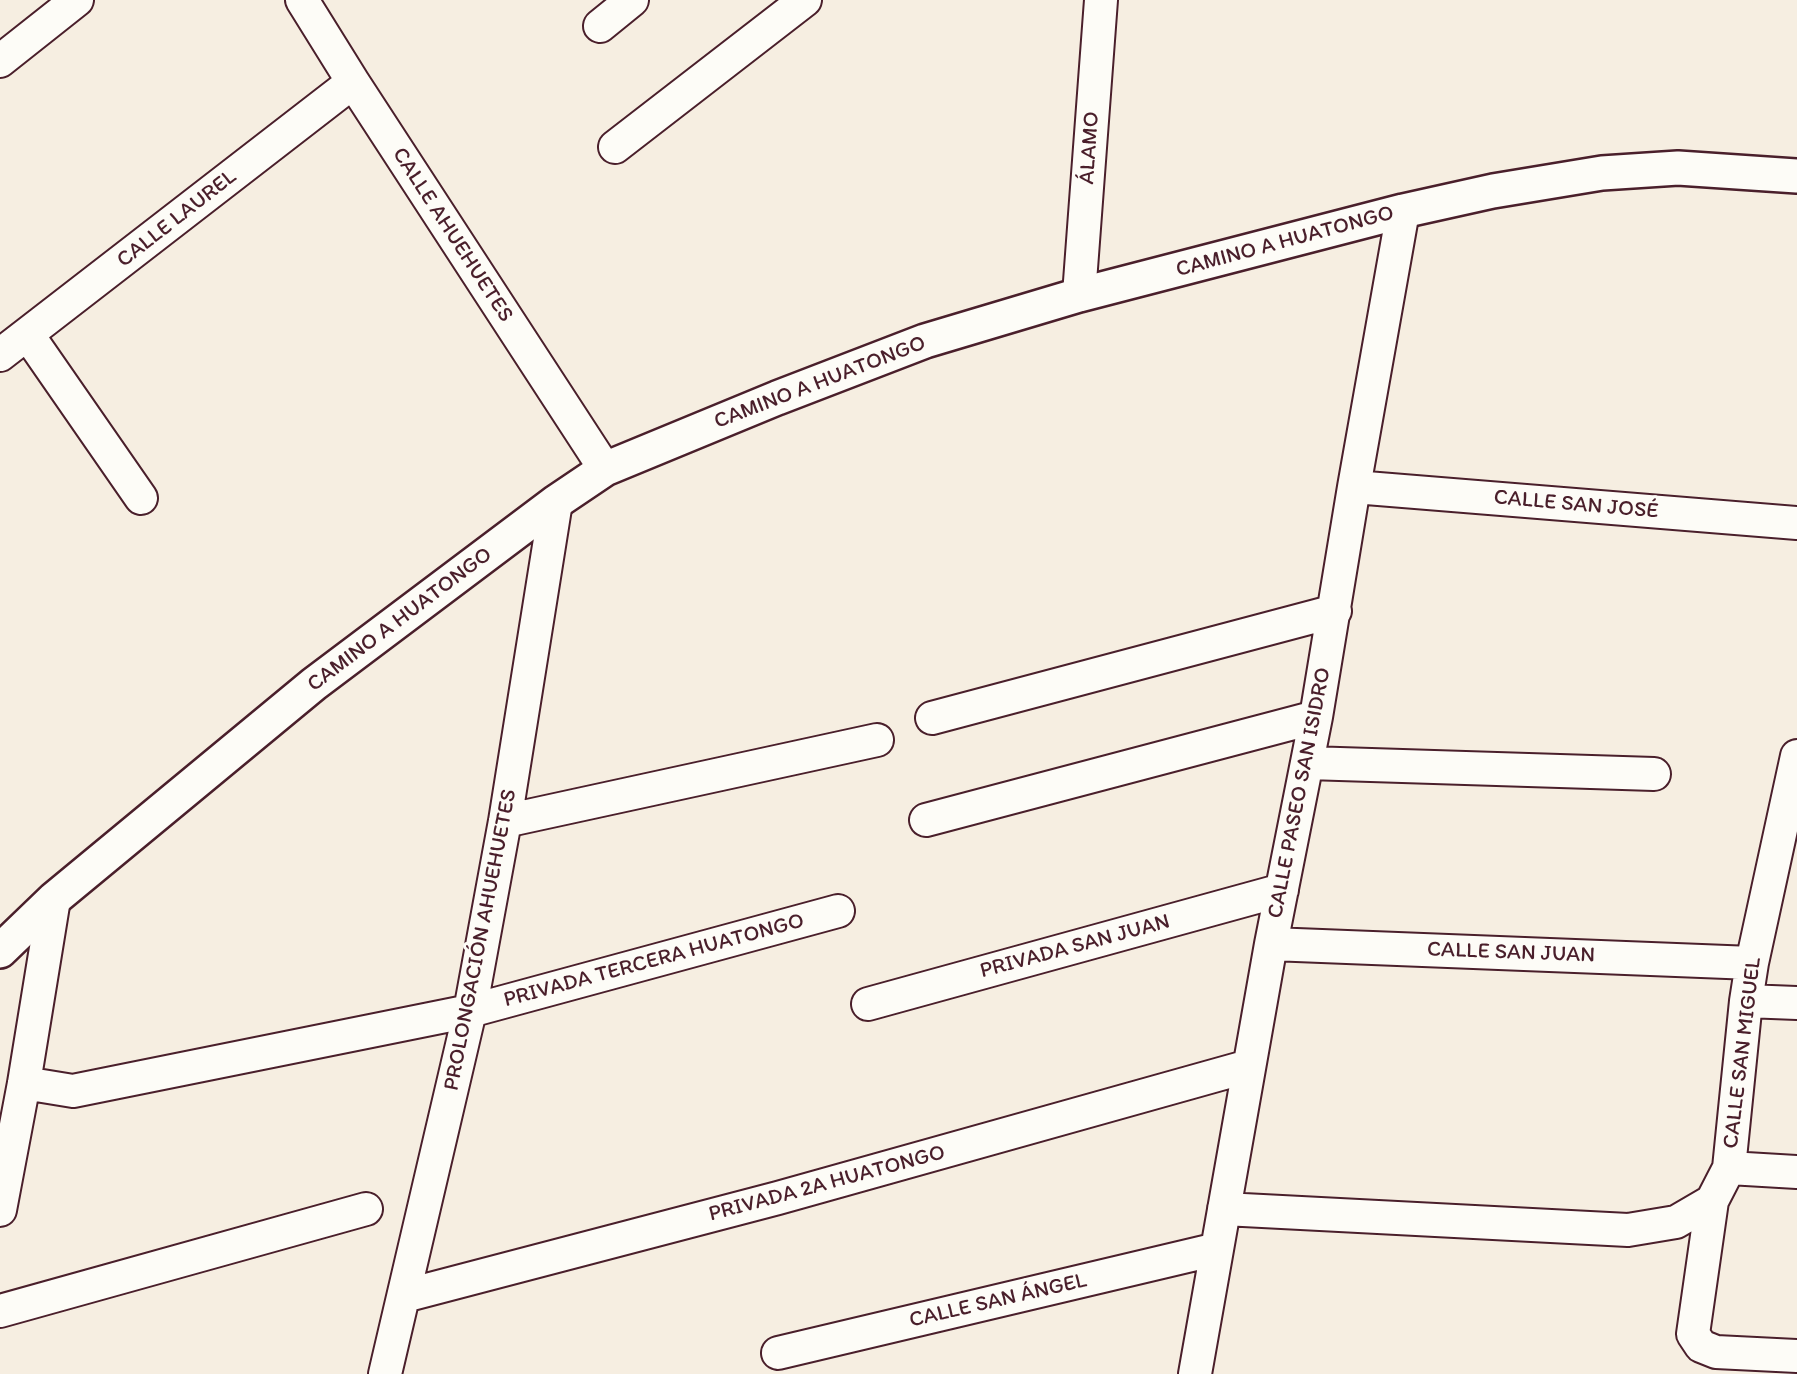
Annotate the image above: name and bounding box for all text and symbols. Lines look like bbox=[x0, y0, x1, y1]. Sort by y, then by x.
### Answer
street label: ÁLAMO bbox=[1074, 111, 1106, 185]
street label: CALLE AHUEHUETES bbox=[386, 143, 518, 327]
street label: CALLE LAUREL bbox=[112, 164, 242, 274]
street label: CAMINO A HUATONGO bbox=[1173, 200, 1397, 284]
street label: CAMINO A HUATONGO bbox=[710, 330, 930, 436]
street label: CALLE SAN JOSÉ bbox=[1493, 485, 1659, 525]
street label: CAMINO A HUATONGO bbox=[302, 542, 498, 698]
street label: CALLE PASEO SAN ISIDRO bbox=[1263, 665, 1337, 921]
street label: PROLONGACIÓN AHUEHUETES bbox=[439, 787, 523, 1093]
street label: PRIVADA TERCERA HUATONGO bbox=[501, 908, 807, 1014]
street label: PRIVADA SAN JUAN bbox=[977, 909, 1173, 985]
street label: CALLE SAN JUAN bbox=[1426, 937, 1596, 969]
street label: CALLE SAN MIGUEL bbox=[1718, 956, 1768, 1150]
street label: PRIVADA 2A HUATONGO bbox=[706, 1140, 948, 1228]
street label: CALLE SAN ÁNGEL bbox=[907, 1268, 1089, 1334]

